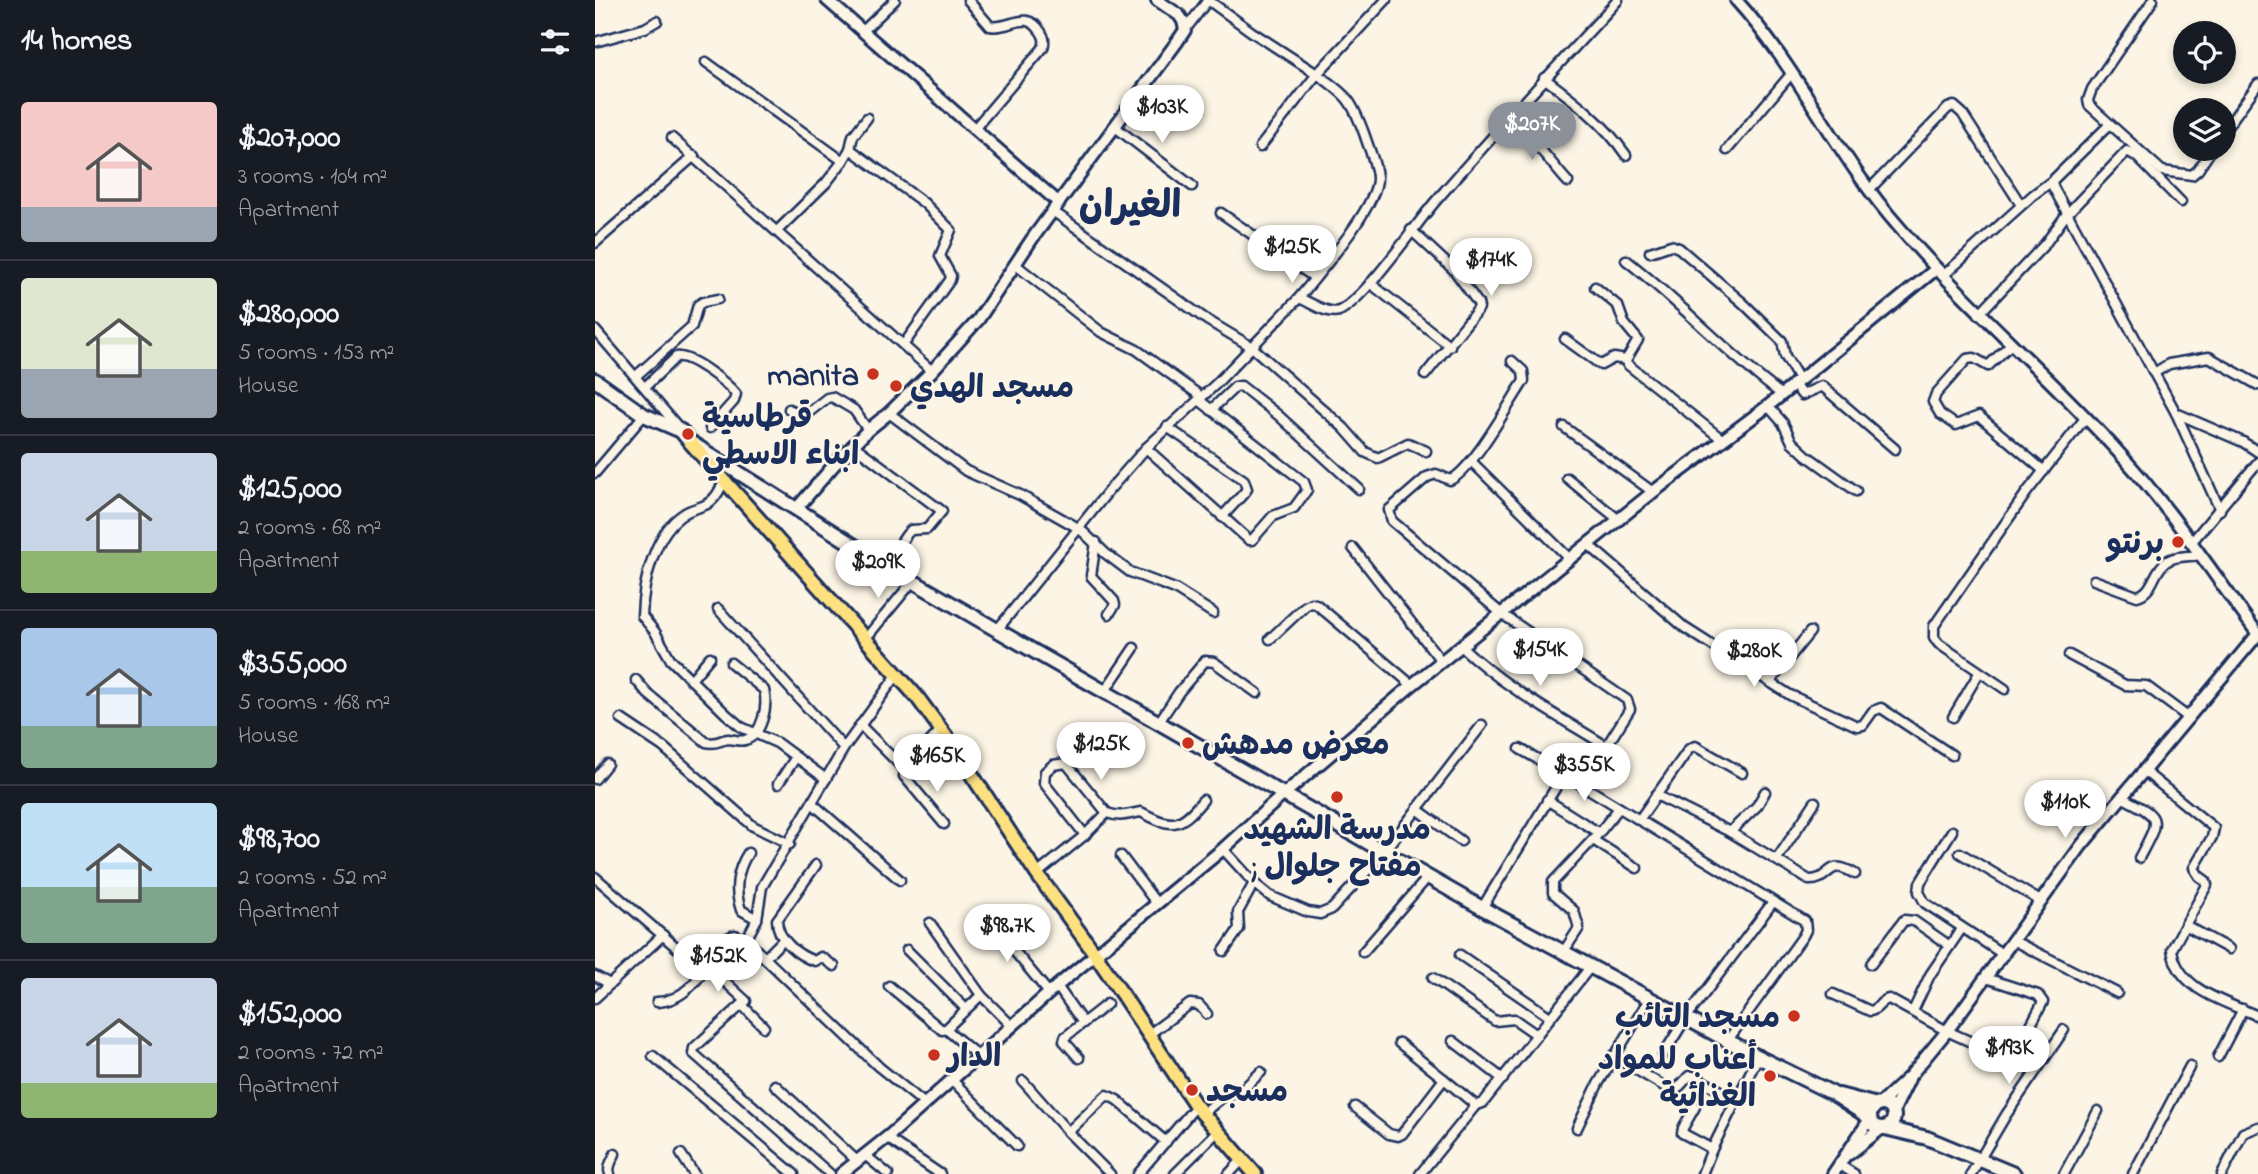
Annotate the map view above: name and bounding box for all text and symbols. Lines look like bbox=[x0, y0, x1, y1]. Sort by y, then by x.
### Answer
text: 14 homes bbox=[21, 20, 132, 64]
map controls bbox=[2173, 21, 2236, 161]
button: locate bbox=[2173, 21, 2236, 84]
icon: filters bbox=[536, 23, 574, 61]
pin: $103K bbox=[1113, 86, 1211, 145]
text: $103K bbox=[1136, 91, 1188, 124]
button: layers bbox=[2173, 98, 2236, 161]
pin: $207K bbox=[1483, 102, 1581, 162]
text: $207K bbox=[1504, 108, 1560, 141]
text: $207,000 bbox=[238, 117, 340, 161]
icon: home bbox=[77, 130, 161, 214]
text: 3 rooms · 104 m² bbox=[238, 161, 387, 194]
district label: الغيران bbox=[1079, 180, 1181, 236]
text: Apartment bbox=[238, 194, 339, 227]
pin: $125K bbox=[1243, 226, 1341, 285]
text: $125K bbox=[1264, 231, 1320, 264]
pin: $174K bbox=[1442, 238, 1540, 298]
text: $174K bbox=[1465, 244, 1517, 277]
text: $280,000 bbox=[238, 293, 339, 337]
icon: home bbox=[77, 306, 161, 390]
text: 5 rooms · 153 m² bbox=[238, 337, 394, 370]
place label: manita bbox=[767, 354, 859, 401]
marker: manita bbox=[865, 366, 881, 382]
place label: مسجد الهدي bbox=[910, 366, 1074, 413]
text: House bbox=[238, 370, 298, 403]
marker: مسجد الهدي bbox=[888, 378, 904, 394]
place label: قرطاسية ابناء الاسطي bbox=[702, 396, 859, 482]
marker: قرطاسية ابناء الاسطي bbox=[680, 426, 696, 442]
text: $125,000 bbox=[238, 468, 342, 512]
icon: home bbox=[77, 481, 161, 565]
text: 2 rooms · 68 m² bbox=[238, 512, 381, 545]
place label: برنتو bbox=[2104, 522, 2164, 569]
marker: برنتو bbox=[2170, 534, 2186, 550]
pin: $209K bbox=[829, 540, 927, 600]
text: Apartment bbox=[238, 545, 339, 578]
text: $209K bbox=[851, 546, 905, 579]
pin: $154K bbox=[1491, 628, 1589, 688]
pin: $280K bbox=[1705, 630, 1803, 689]
text: $154K bbox=[1512, 634, 1568, 667]
text: $280K bbox=[1726, 635, 1782, 668]
text: $355,000 bbox=[238, 643, 347, 687]
icon: home bbox=[77, 656, 161, 740]
text: 5 rooms · 168 m² bbox=[238, 687, 390, 720]
text: House bbox=[238, 720, 298, 753]
pin: $125K bbox=[1052, 722, 1150, 782]
place label: معرض مدهش bbox=[1202, 723, 1390, 770]
text: $125K bbox=[1073, 728, 1129, 761]
pin: $165K bbox=[888, 734, 986, 794]
marker: معرض مدهش bbox=[1180, 735, 1196, 751]
text: $165K bbox=[909, 740, 965, 773]
pin: $355K bbox=[1535, 744, 1633, 803]
text: $355K bbox=[1554, 749, 1614, 782]
pin: $110K bbox=[2016, 780, 2114, 840]
text: $110K bbox=[2040, 786, 2090, 819]
marker: مدرسة الشهيد ; مفتاح جلوال bbox=[1329, 789, 1345, 805]
place label: مدرسة الشهيد ; مفتاح جلوال bbox=[1243, 808, 1431, 892]
text: $98,700 bbox=[238, 818, 320, 862]
icon: home bbox=[77, 831, 161, 915]
text: 2 rooms · 52 m² bbox=[238, 862, 387, 895]
text: Apartment bbox=[238, 895, 339, 928]
pin: $98.7K bbox=[950, 904, 1064, 964]
text: $98.7K bbox=[980, 910, 1034, 943]
pin: $152K bbox=[669, 934, 767, 994]
text: $152K bbox=[690, 940, 746, 973]
text: $152,000 bbox=[238, 993, 342, 1037]
place label: مسجد التائب bbox=[1615, 996, 1780, 1043]
icon: home bbox=[77, 1006, 161, 1090]
marker: مسجد التائب bbox=[1786, 1008, 1802, 1024]
pin: $193K bbox=[1960, 1026, 2058, 1086]
text: $193K bbox=[1985, 1032, 2033, 1065]
place label: الدار bbox=[945, 1035, 1001, 1082]
text: 2 rooms · 72 m² bbox=[238, 1037, 384, 1070]
place label: أعناب للمواد الغذائية bbox=[1598, 1038, 1757, 1122]
marker: الدار bbox=[926, 1047, 942, 1063]
marker: أعناب للمواد الغذائية bbox=[1762, 1068, 1778, 1084]
text: Apartment bbox=[238, 1070, 339, 1103]
place label: مسجد bbox=[1206, 1070, 1288, 1117]
marker: مسجد bbox=[1184, 1082, 1200, 1098]

